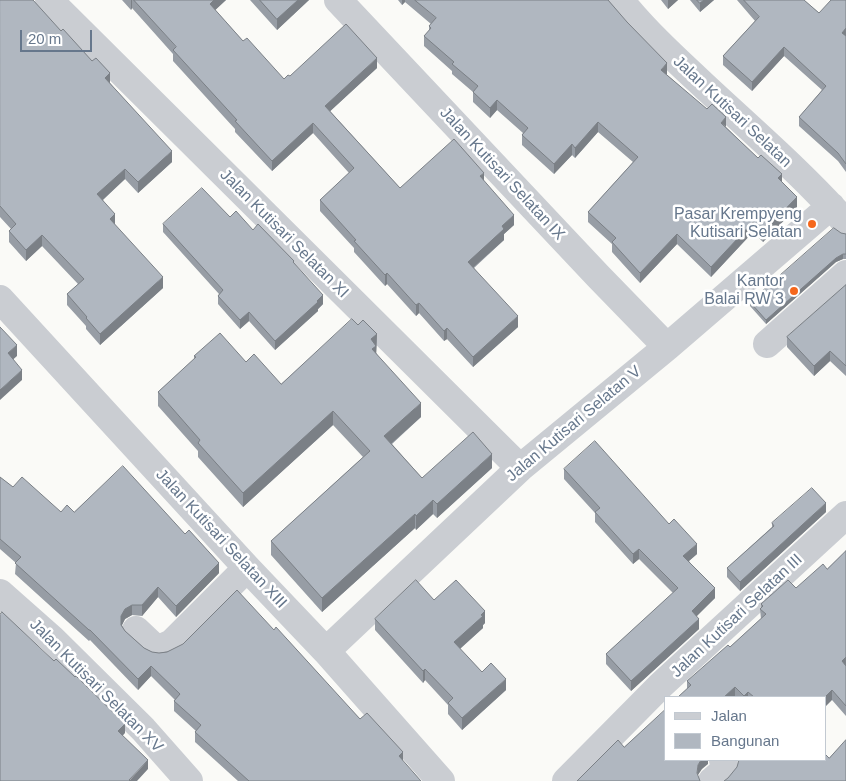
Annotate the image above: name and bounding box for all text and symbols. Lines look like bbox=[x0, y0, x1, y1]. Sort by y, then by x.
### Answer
scale bar bbox=[22, 20, 95, 52]
text: 20 m bbox=[28, 30, 61, 47]
street label: Jalan Kutisari Selatan bbox=[669, 52, 795, 172]
street label: Jalan Kutisari Selatan IX bbox=[436, 104, 568, 244]
street label: Jalan Kutisari Selatan XI bbox=[216, 166, 352, 302]
place label: Pasar Krempyeng Kutisari Selatan bbox=[674, 205, 802, 243]
marker: Pasar Krempyeng Kutisari Selatan bbox=[806, 218, 818, 230]
place label: Kantor Balai RW 3 bbox=[704, 272, 784, 310]
marker: Kantor Balai RW 3 bbox=[788, 285, 800, 297]
street label: Jalan Kutisari Selatan V bbox=[503, 362, 645, 486]
street label: Jalan Kutisari Selatan XIII bbox=[152, 465, 290, 613]
street label: Jalan Kutisari Selatan III bbox=[667, 550, 807, 682]
street label: Jalan Kutisari Selatan XV bbox=[25, 615, 167, 757]
legend bbox=[664, 696, 826, 761]
text: Jalan bbox=[711, 707, 747, 724]
text: Bangunan bbox=[711, 732, 779, 749]

